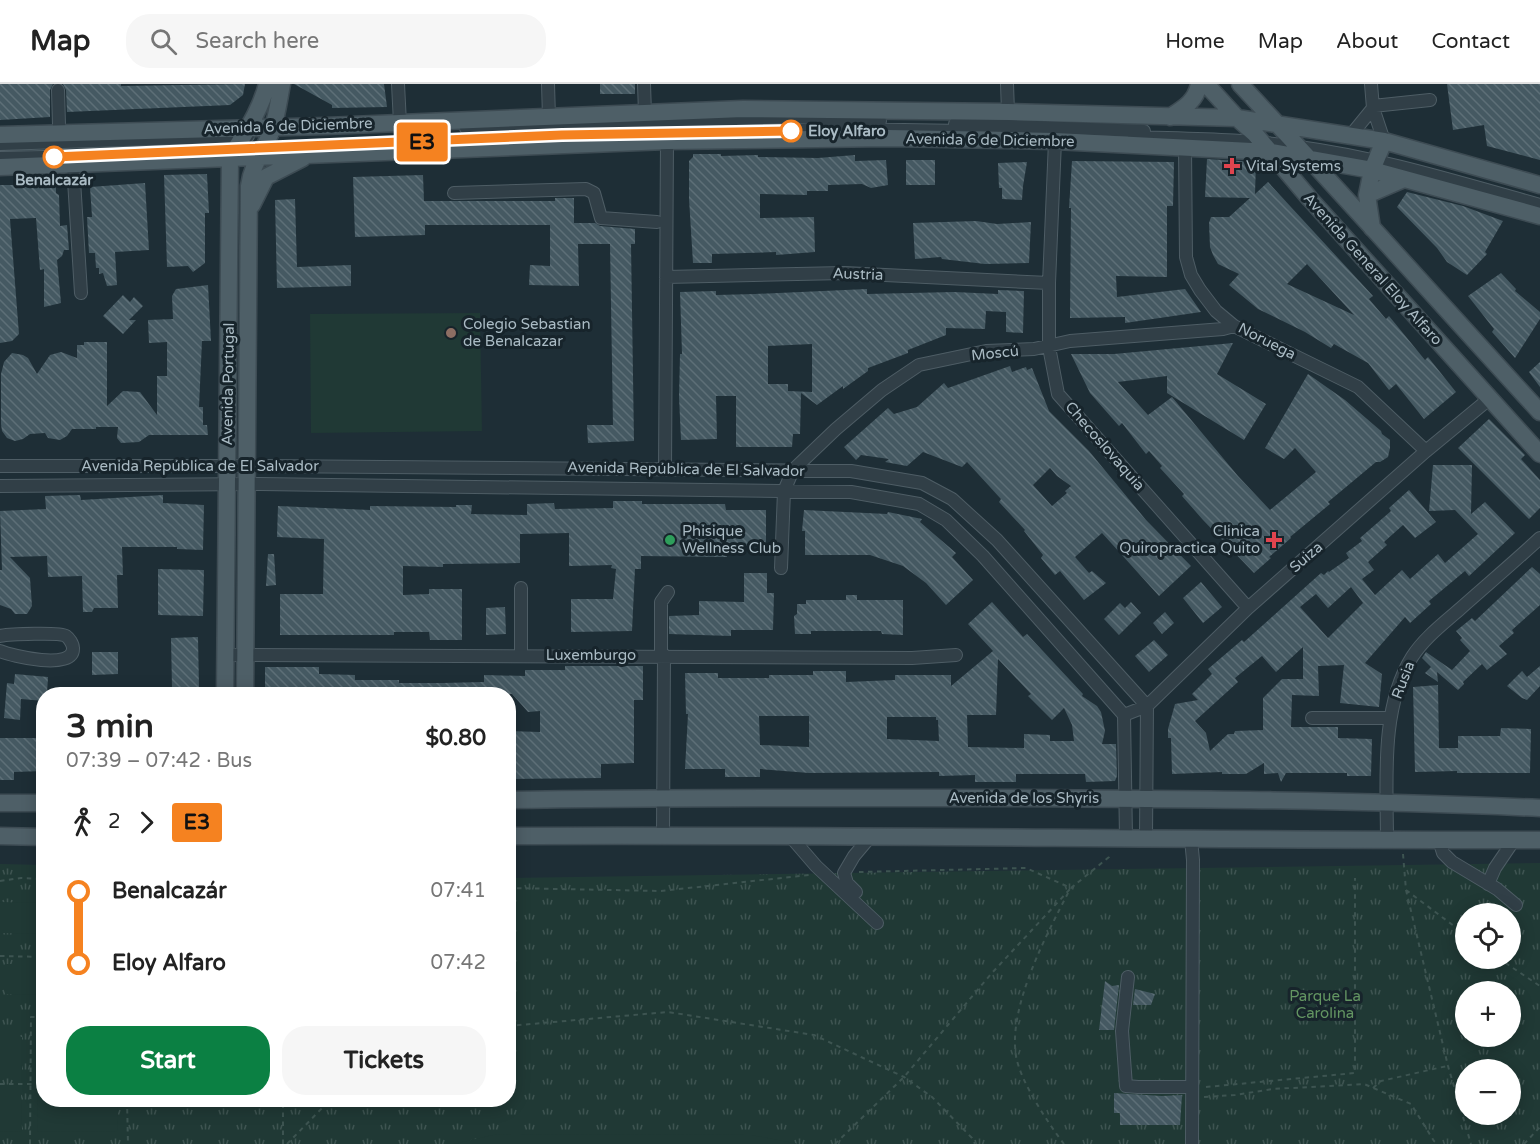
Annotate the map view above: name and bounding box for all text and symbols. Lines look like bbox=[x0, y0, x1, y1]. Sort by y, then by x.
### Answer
search box bbox=[126, 14, 546, 68]
text: Map bbox=[30, 24, 90, 58]
icon: search bbox=[147, 25, 180, 58]
text: Search here bbox=[195, 28, 319, 54]
text: Home bbox=[1165, 29, 1225, 54]
text: Map bbox=[1258, 29, 1303, 54]
text: About bbox=[1336, 29, 1398, 54]
text: Contact bbox=[1431, 29, 1510, 54]
street label: Avenida 6 de Diciembre bbox=[203, 114, 373, 138]
marker: Eloy Alfaro bbox=[780, 120, 802, 142]
line badge: E3 bbox=[395, 122, 449, 162]
place label: Eloy Alfaro bbox=[808, 122, 886, 141]
text: E3 bbox=[409, 130, 435, 155]
street label: Avenida 6 de Diciembre bbox=[905, 130, 1075, 150]
marker: Benalcazár bbox=[43, 146, 65, 168]
marker: Vital Systems bbox=[1223, 157, 1241, 175]
place label: Vital Systems bbox=[1246, 157, 1341, 175]
place label: Benalcazár bbox=[15, 171, 93, 189]
street label: Avenida General Eloy Alfaro bbox=[1300, 189, 1446, 349]
street label: Austria bbox=[832, 264, 884, 284]
place label: Colegio Sebastian de Benalcazar bbox=[463, 315, 591, 350]
street label: Noruega bbox=[1235, 319, 1299, 363]
street label: Avenida Portugal bbox=[218, 322, 238, 446]
marker: Colegio Sebastian de Benalcazar bbox=[444, 326, 458, 340]
street label: Moscú bbox=[970, 342, 1020, 364]
street label: Checoslovaquia bbox=[1061, 398, 1149, 494]
street label: Avenida República de El Salvador bbox=[81, 457, 319, 475]
street label: Avenida República de El Salvador bbox=[567, 458, 805, 480]
place label: Phisique Wellness Club bbox=[682, 522, 781, 557]
place label: Clinica Quiropractica Quito bbox=[1119, 522, 1260, 557]
marker: Clinica Quiropractica Quito bbox=[1265, 531, 1283, 549]
marker: Phisique Wellness Club bbox=[663, 533, 677, 547]
street label: Suiza bbox=[1286, 538, 1326, 576]
street label: Luxemburgo bbox=[546, 646, 636, 664]
street label: Rusia bbox=[1388, 658, 1418, 702]
text: 3 min bbox=[66, 707, 154, 746]
text: $0.80 bbox=[425, 725, 486, 751]
text: 07:39 – 07:42 · Bus bbox=[66, 749, 252, 773]
street label: Avenida de los Shyris bbox=[949, 789, 1099, 807]
icon: walk bbox=[66, 806, 99, 839]
icon: forward bbox=[130, 806, 163, 839]
text: 2 bbox=[108, 810, 121, 834]
text: E3 bbox=[184, 810, 210, 835]
text: Benalcazár bbox=[112, 878, 227, 904]
text: 07:41 bbox=[431, 879, 486, 903]
map controls bbox=[1455, 903, 1521, 1125]
button: locate bbox=[1455, 903, 1521, 969]
text: Eloy Alfaro bbox=[112, 950, 226, 976]
text: 07:42 bbox=[431, 951, 486, 975]
button: + bbox=[1455, 981, 1521, 1047]
park label: Parque La Carolina bbox=[1289, 987, 1361, 1022]
button: Start bbox=[66, 1026, 270, 1095]
button: Tickets bbox=[282, 1026, 486, 1095]
button: − bbox=[1455, 1059, 1521, 1125]

